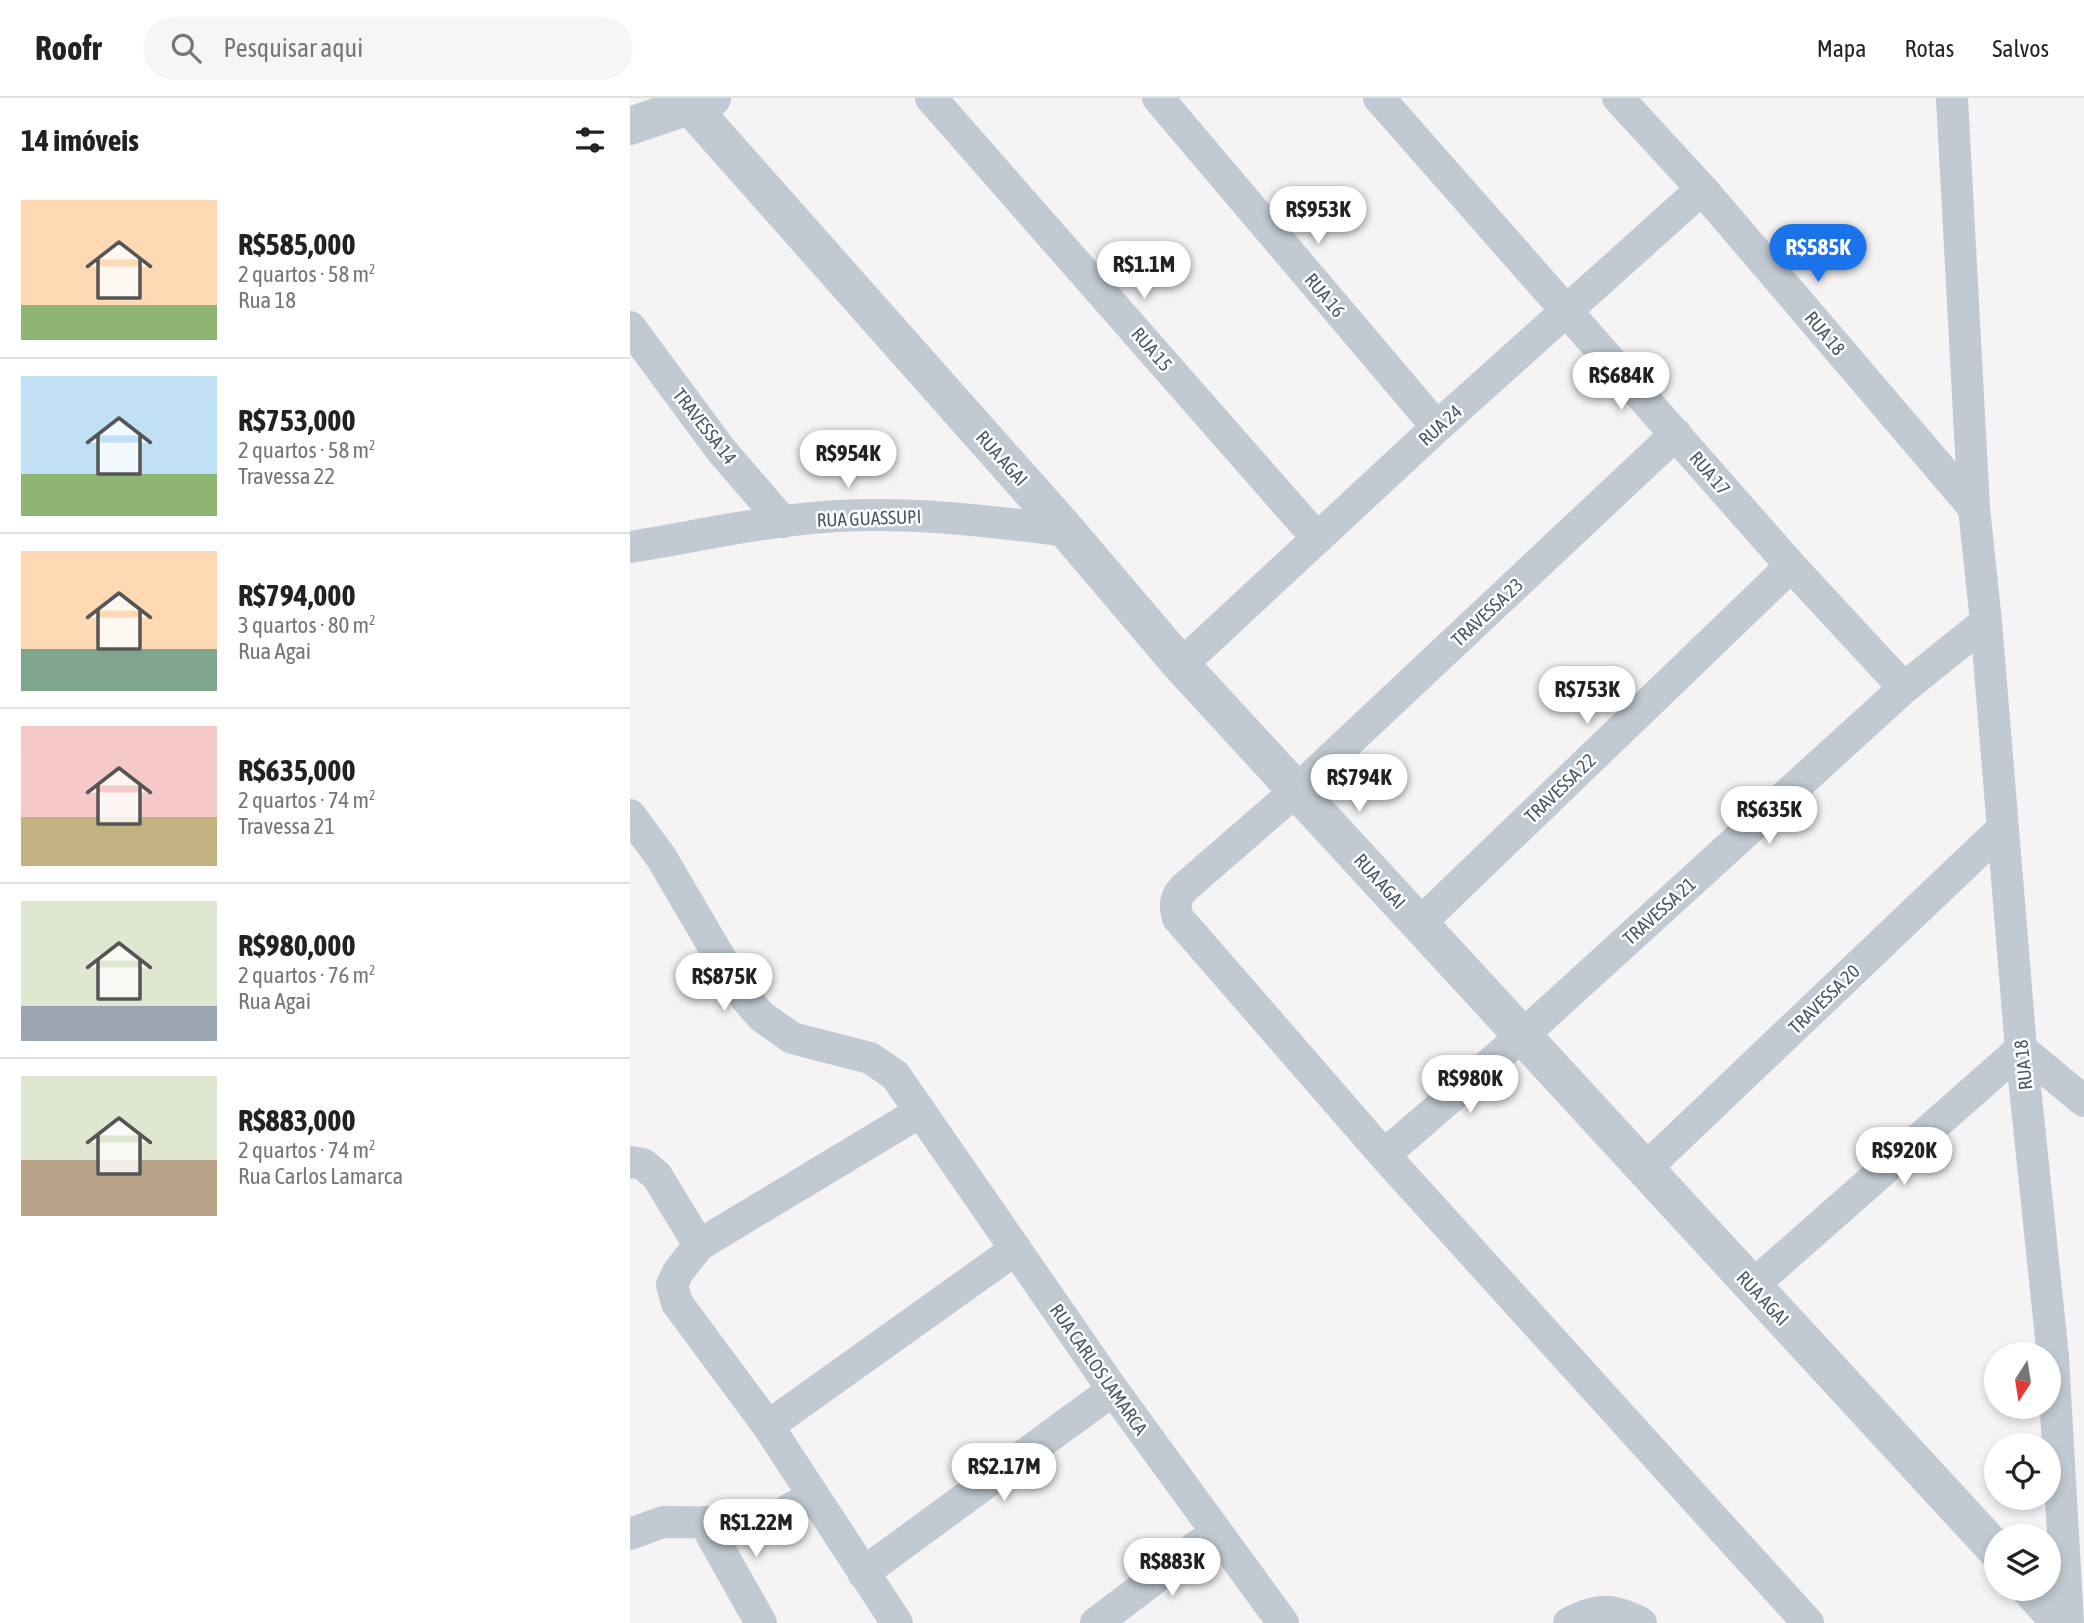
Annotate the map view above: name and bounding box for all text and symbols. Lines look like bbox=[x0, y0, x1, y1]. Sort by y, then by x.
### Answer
search box bbox=[143, 17, 633, 80]
text: Roofr bbox=[35, 29, 101, 67]
icon: search bbox=[167, 29, 205, 67]
text: Pesquisar aqui bbox=[223, 33, 363, 63]
text: Mapa bbox=[1817, 35, 1866, 62]
text: Rotas bbox=[1904, 35, 1954, 62]
text: Salvos bbox=[1992, 35, 2049, 62]
icon: filters bbox=[571, 121, 609, 159]
text: 14 imóveis bbox=[21, 123, 139, 157]
pin: R$953K bbox=[1261, 186, 1375, 246]
text: R$953K bbox=[1286, 196, 1350, 222]
pin: R$585K bbox=[1761, 225, 1875, 284]
text: R$585,000 bbox=[238, 227, 356, 261]
icon: home bbox=[77, 228, 161, 312]
text: R$585K bbox=[1786, 234, 1850, 260]
pin: R$1.1M bbox=[1087, 242, 1201, 301]
text: R$1.1M bbox=[1113, 251, 1175, 277]
text: 2 quartos · 58 m² bbox=[238, 261, 376, 287]
street label: RUA 16 bbox=[1300, 269, 1350, 321]
text: Rua 18 bbox=[238, 287, 296, 313]
street label: RUA 18 bbox=[1800, 307, 1850, 359]
street label: RUA 15 bbox=[1127, 323, 1177, 375]
pin: R$684K bbox=[1564, 352, 1678, 412]
text: R$684K bbox=[1589, 362, 1653, 388]
street label: TRAVESSA 14 bbox=[669, 384, 741, 468]
street label: RUA 24 bbox=[1414, 400, 1466, 450]
text: R$753,000 bbox=[238, 403, 356, 437]
icon: home bbox=[77, 404, 161, 488]
street label: RUA AGAI bbox=[972, 426, 1032, 490]
pin: R$954K bbox=[791, 430, 905, 490]
text: 2 quartos · 58 m² bbox=[238, 437, 376, 463]
text: R$954K bbox=[816, 440, 880, 466]
street label: RUA 17 bbox=[1685, 447, 1735, 499]
text: Travessa 22 bbox=[238, 463, 335, 489]
street label: RUA GUASSUPI bbox=[816, 505, 922, 531]
street label: TRAVESSA 23 bbox=[1447, 573, 1527, 651]
text: R$794,000 bbox=[238, 578, 356, 612]
icon: home bbox=[77, 579, 161, 663]
text: 3 quartos · 80 m² bbox=[238, 612, 376, 638]
text: Rua Agai bbox=[238, 638, 311, 664]
pin: R$753K bbox=[1530, 666, 1644, 726]
text: R$753K bbox=[1555, 676, 1619, 702]
street label: TRAVESSA 22 bbox=[1520, 749, 1600, 827]
text: R$635,000 bbox=[238, 753, 356, 787]
icon: home bbox=[77, 754, 161, 838]
pin: R$794K bbox=[1302, 754, 1416, 814]
text: R$794K bbox=[1327, 764, 1391, 790]
pin: R$635K bbox=[1712, 786, 1826, 846]
text: 2 quartos · 74 m² bbox=[238, 787, 376, 813]
text: R$635K bbox=[1737, 796, 1801, 822]
text: Travessa 21 bbox=[238, 813, 335, 839]
street label: RUA AGAI bbox=[1350, 849, 1410, 913]
street label: TRAVESSA 21 bbox=[1618, 873, 1700, 949]
text: R$980,000 bbox=[238, 928, 356, 962]
icon: home bbox=[77, 929, 161, 1013]
pin: R$875K bbox=[667, 954, 781, 1013]
street label: TRAVESSA 20 bbox=[1784, 960, 1864, 1038]
text: 2 quartos · 76 m² bbox=[238, 962, 376, 988]
text: R$875K bbox=[692, 963, 756, 989]
text: Rua Agai bbox=[238, 988, 311, 1014]
street label: RUA 18 bbox=[2009, 1039, 2037, 1091]
pin: R$980K bbox=[1413, 1056, 1527, 1115]
text: R$980K bbox=[1438, 1065, 1502, 1091]
text: R$883,000 bbox=[238, 1103, 356, 1137]
icon: home bbox=[77, 1104, 161, 1188]
pin: R$920K bbox=[1847, 1128, 1961, 1187]
text: 2 quartos · 74 m² bbox=[238, 1137, 376, 1163]
text: R$920K bbox=[1872, 1137, 1936, 1163]
text: Rua Carlos Lamarca bbox=[238, 1163, 403, 1189]
street label: RUA AGAI bbox=[1732, 1266, 1794, 1330]
street label: RUA CARLOS LAMARCA bbox=[1046, 1299, 1153, 1439]
north arrow bbox=[1984, 1342, 2062, 1419]
map controls bbox=[1984, 1342, 2061, 1601]
button: locate bbox=[1984, 1433, 2061, 1510]
pin: R$2.17M bbox=[939, 1444, 1069, 1503]
text: R$2.17M bbox=[967, 1453, 1041, 1479]
pin: R$1.22M bbox=[691, 1500, 821, 1559]
text: R$1.22M bbox=[719, 1509, 793, 1535]
button: layers bbox=[1984, 1524, 2061, 1601]
pin: R$883K bbox=[1115, 1538, 1229, 1598]
text: R$883K bbox=[1140, 1548, 1204, 1574]

